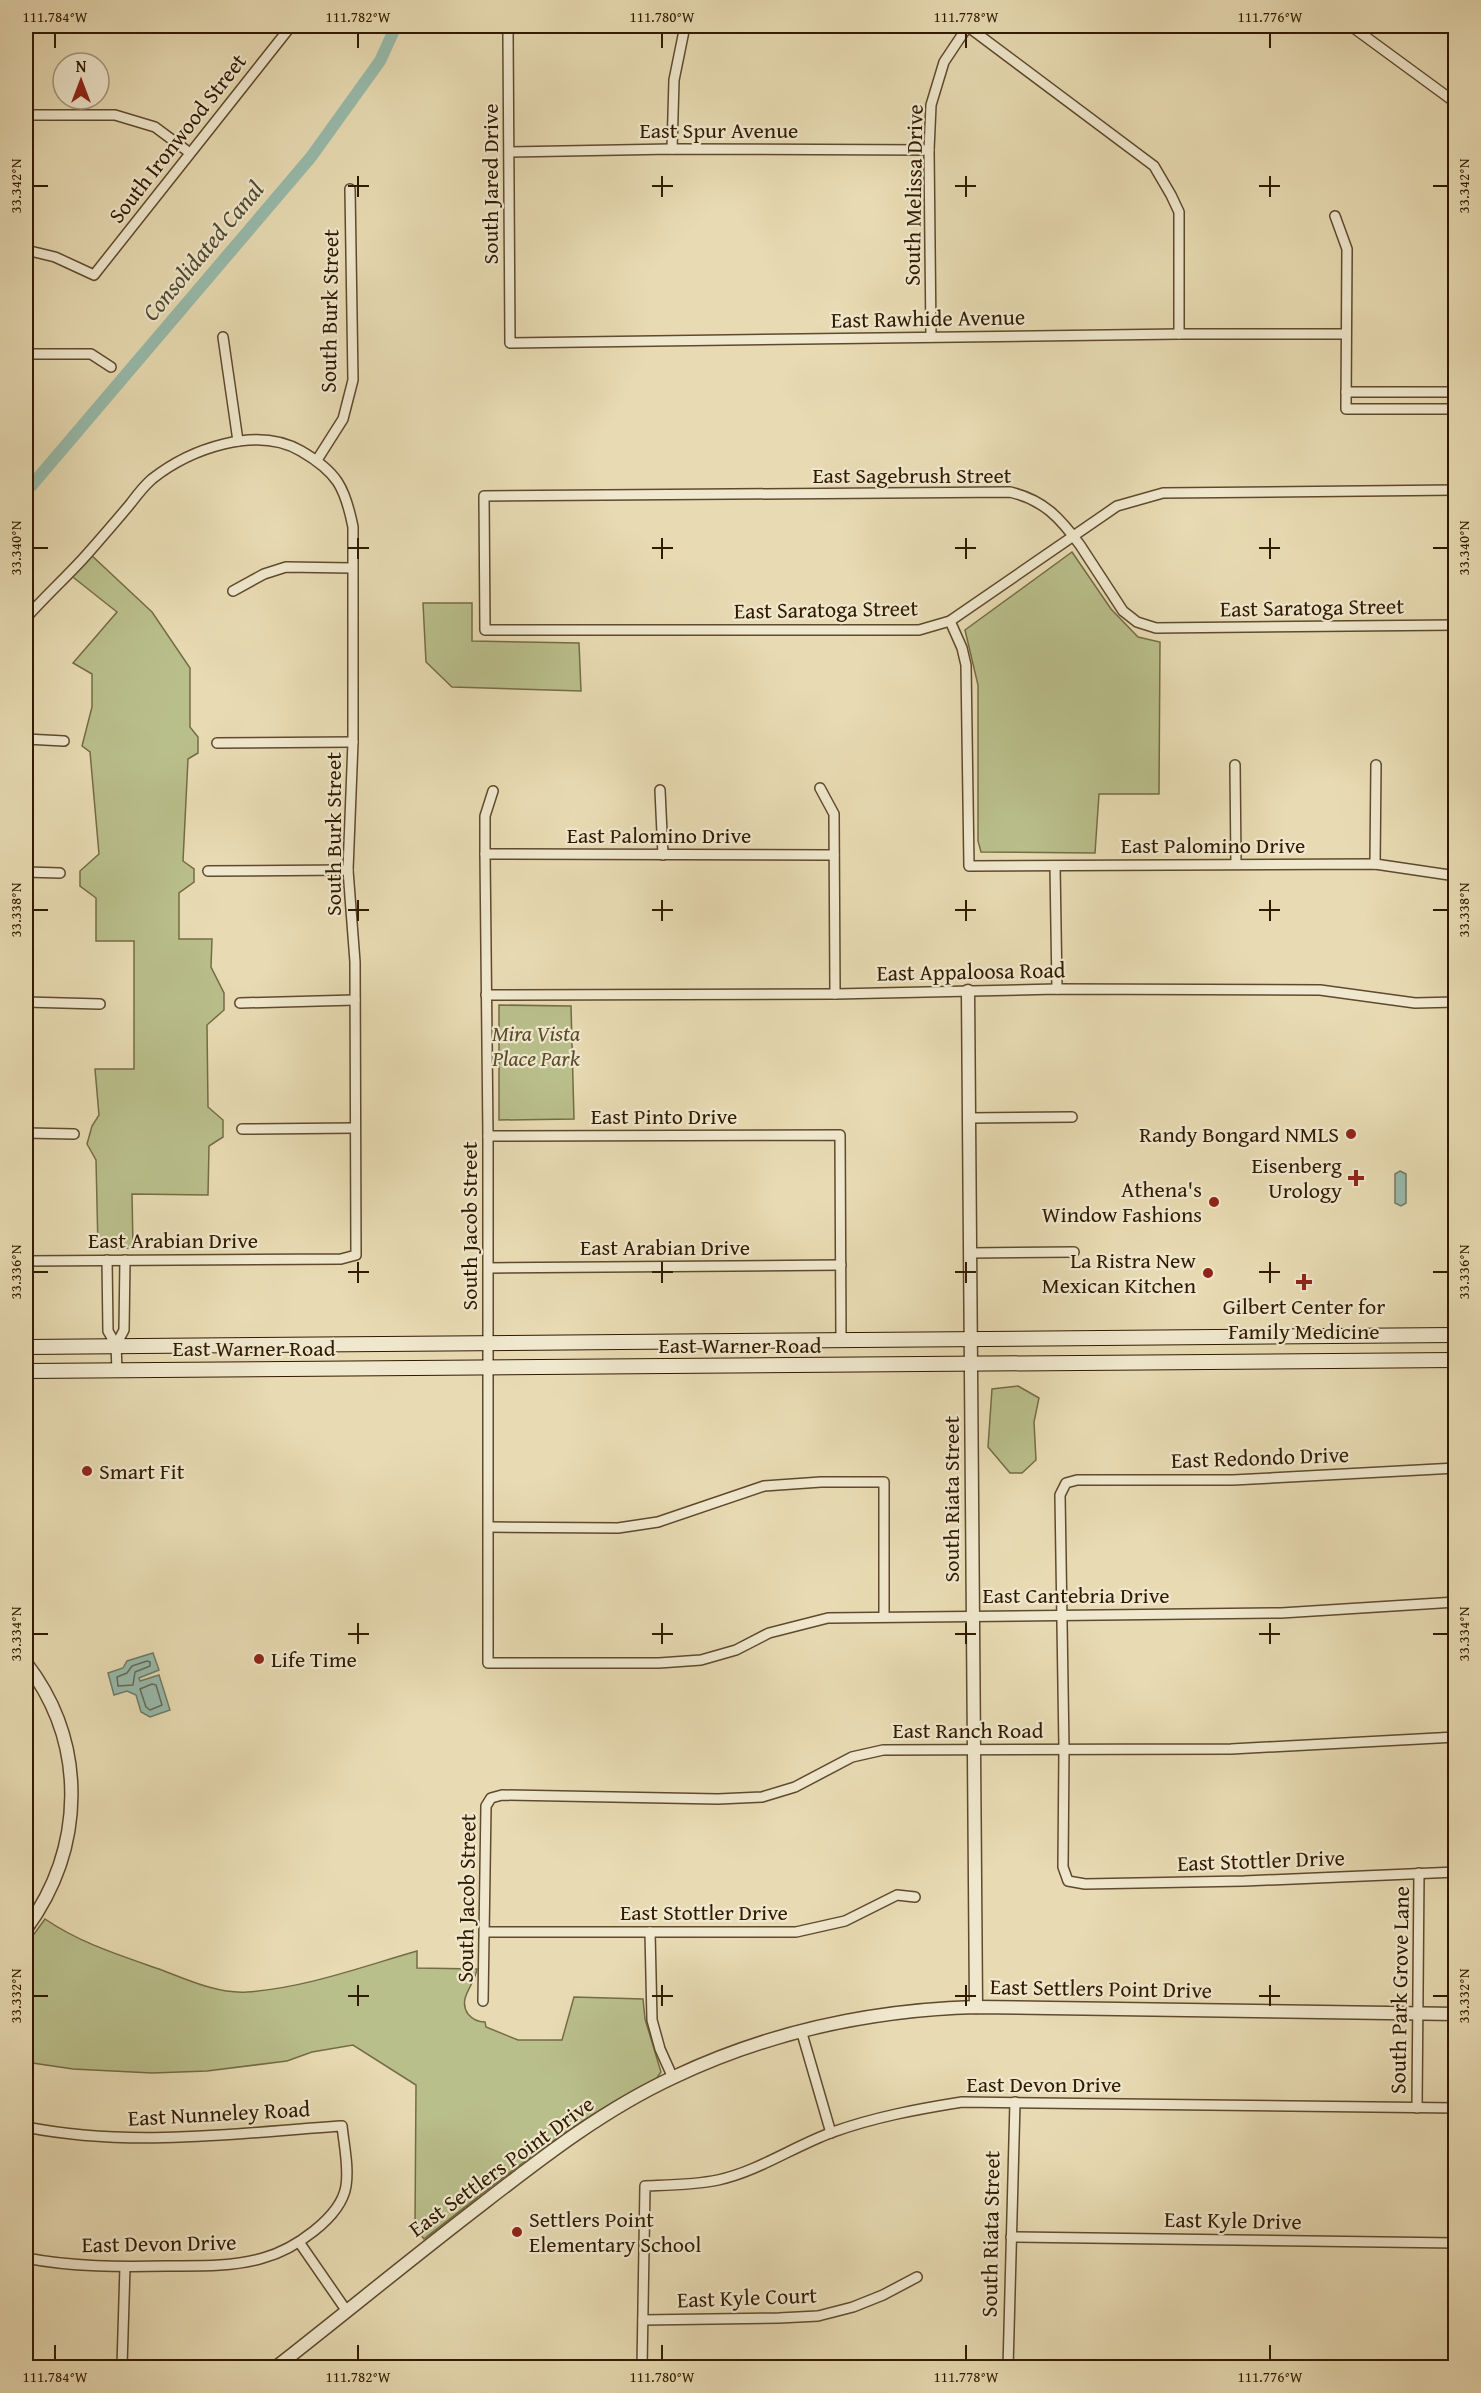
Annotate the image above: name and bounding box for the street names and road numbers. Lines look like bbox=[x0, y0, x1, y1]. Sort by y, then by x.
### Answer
street label: South Ironwood Street bbox=[100, 46, 254, 230]
street label: South Jared Drive bbox=[474, 103, 506, 265]
street label: South Melissa Drive bbox=[895, 104, 931, 286]
street label: East Spur Avenue bbox=[640, 114, 798, 146]
street label: South Burk Street bbox=[312, 229, 346, 393]
street label: East Rawhide Avenue bbox=[831, 300, 1025, 336]
street label: East Sagebrush Street bbox=[812, 459, 1012, 491]
street label: East Saratoga Street bbox=[1220, 589, 1405, 625]
street label: East Saratoga Street bbox=[734, 591, 919, 627]
street label: South Burk Street bbox=[317, 752, 349, 916]
street label: East Palomino Drive bbox=[567, 819, 751, 851]
street label: East Palomino Drive bbox=[1121, 829, 1305, 861]
street label: East Appaloosa Road bbox=[876, 953, 1066, 989]
street label: East Pinto Drive bbox=[591, 1100, 737, 1132]
street label: South Jacob Street bbox=[453, 1141, 485, 1311]
street label: East Arabian Drive bbox=[88, 1224, 258, 1256]
street label: East Arabian Drive bbox=[580, 1231, 750, 1263]
street label: East Warner Road bbox=[659, 1329, 822, 1361]
street label: East Warner Road bbox=[173, 1332, 336, 1364]
street label: South Riata Street bbox=[935, 1415, 967, 1582]
street label: East Redondo Drive bbox=[1170, 1438, 1350, 1476]
street label: East Cantebria Drive bbox=[983, 1579, 1169, 1611]
street label: East Ranch Road bbox=[893, 1714, 1044, 1746]
street label: South Jacob Street bbox=[449, 1813, 483, 1983]
street label: East Stottler Drive bbox=[1177, 1841, 1345, 1879]
street label: South Park Grove Lane bbox=[1381, 1886, 1417, 2094]
street label: East Stottler Drive bbox=[620, 1896, 788, 1928]
street label: East Settlers Point Drive bbox=[990, 1970, 1212, 2006]
street label: East Devon Drive bbox=[967, 2068, 1121, 2100]
street label: East Settlers Point Drive bbox=[402, 2088, 600, 2244]
street label: East Nunneley Road bbox=[127, 2092, 311, 2134]
street label: South Riata Street bbox=[973, 2150, 1007, 2318]
street label: East Kyle Drive bbox=[1164, 2203, 1302, 2237]
street label: East Devon Drive bbox=[81, 2226, 237, 2260]
street label: East Kyle Court bbox=[676, 2279, 818, 2315]

